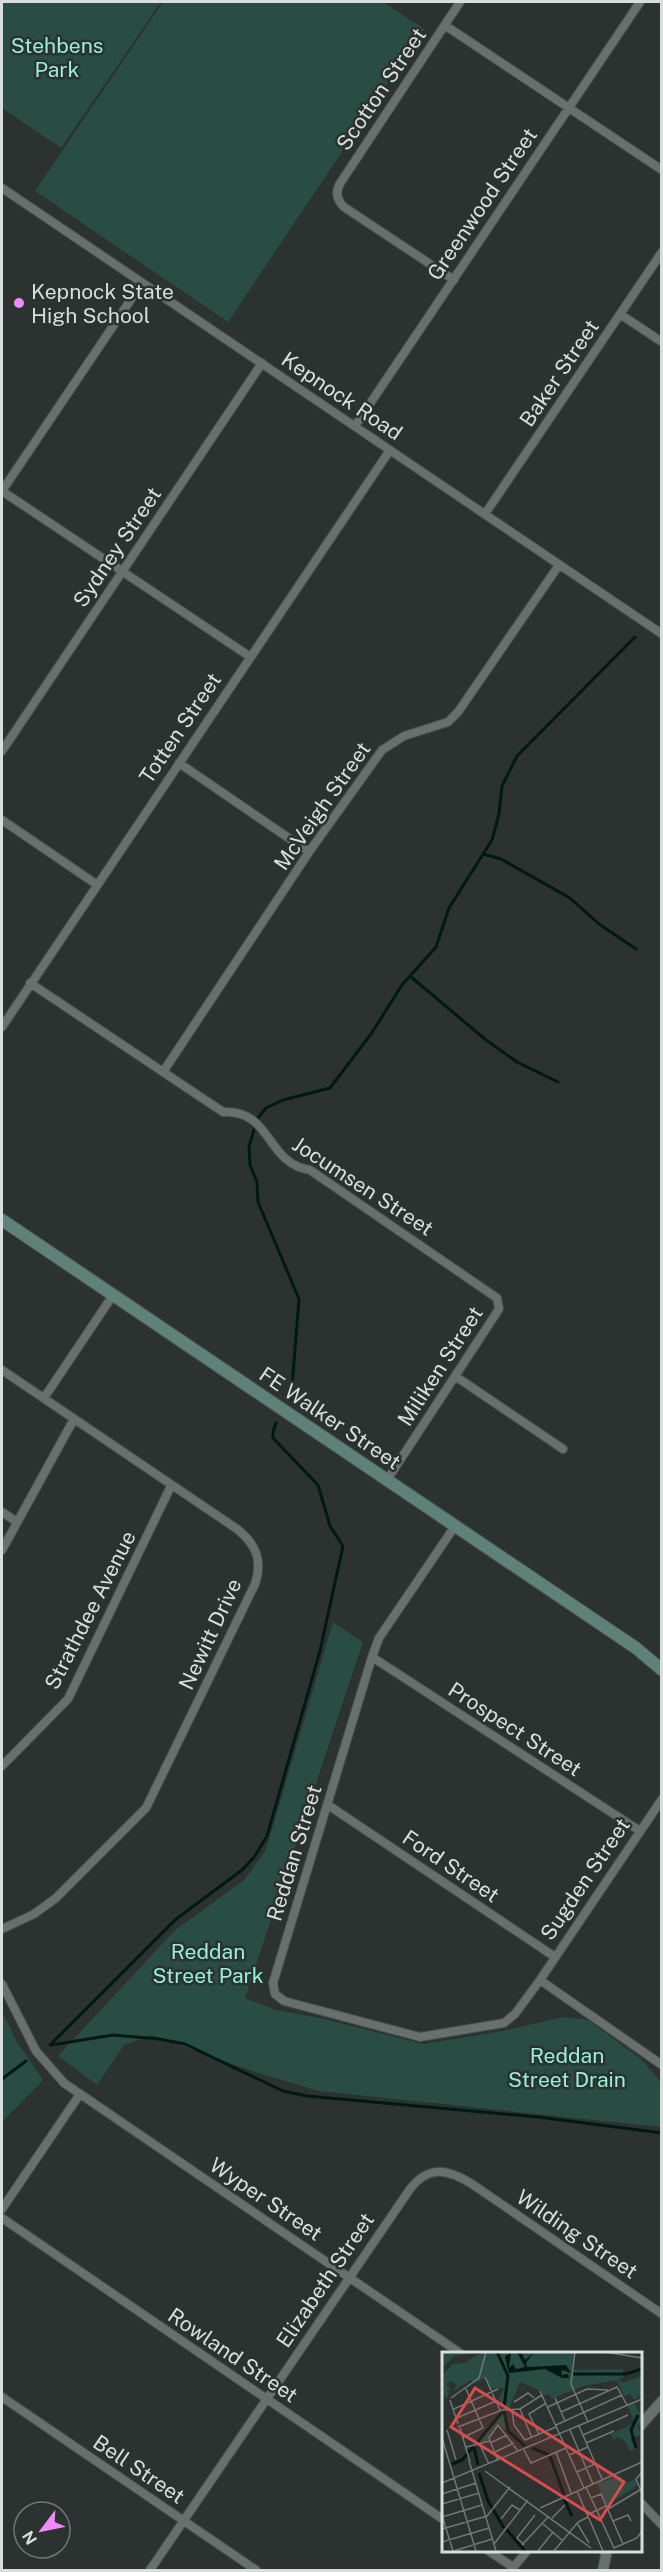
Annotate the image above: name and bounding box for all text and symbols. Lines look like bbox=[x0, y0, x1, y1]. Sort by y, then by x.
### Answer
street label: Scotton Street bbox=[331, 23, 431, 155]
park label: Stehbens Park bbox=[11, 33, 103, 82]
street label: Greenwood Street bbox=[422, 123, 542, 285]
place label: Kepnock State High School bbox=[31, 279, 174, 328]
marker: Kepnock State High School bbox=[12, 296, 26, 310]
street label: Baker Street bbox=[514, 315, 604, 431]
street label: Kepnock Road bbox=[277, 346, 407, 446]
street label: Sydney Street bbox=[68, 482, 166, 612]
street label: Totten Street bbox=[134, 668, 226, 788]
street label: McVeigh Street bbox=[269, 737, 375, 875]
street label: Jocumsen Street bbox=[288, 1131, 438, 1241]
street label: Miliken Street bbox=[392, 1302, 488, 1430]
street label: FE Walker Street bbox=[255, 1362, 405, 1474]
street label: Strathdee Avenue bbox=[39, 1527, 141, 1693]
street label: Newitt Drive bbox=[173, 1574, 247, 1694]
street label: Prospect Street bbox=[444, 1677, 586, 1781]
street label: Reddan Street bbox=[261, 1782, 327, 1924]
street label: Sugden Street bbox=[535, 1813, 635, 1945]
street label: Ford Street bbox=[398, 1825, 504, 1907]
park label: Reddan Street Park bbox=[152, 1939, 264, 1988]
park label: Reddan Street Drain bbox=[508, 2043, 626, 2092]
street label: Wyper Street bbox=[205, 2152, 327, 2246]
street label: Wilding Street bbox=[512, 2184, 642, 2284]
street label: Elizabeth Street bbox=[271, 2208, 379, 2352]
street label: Rowland Street bbox=[163, 2302, 303, 2408]
inset map bbox=[442, 2352, 642, 2551]
street label: Bell Street bbox=[89, 2429, 189, 2509]
north arrow bbox=[12, 2500, 72, 2560]
text: N bbox=[18, 2527, 41, 2548]

